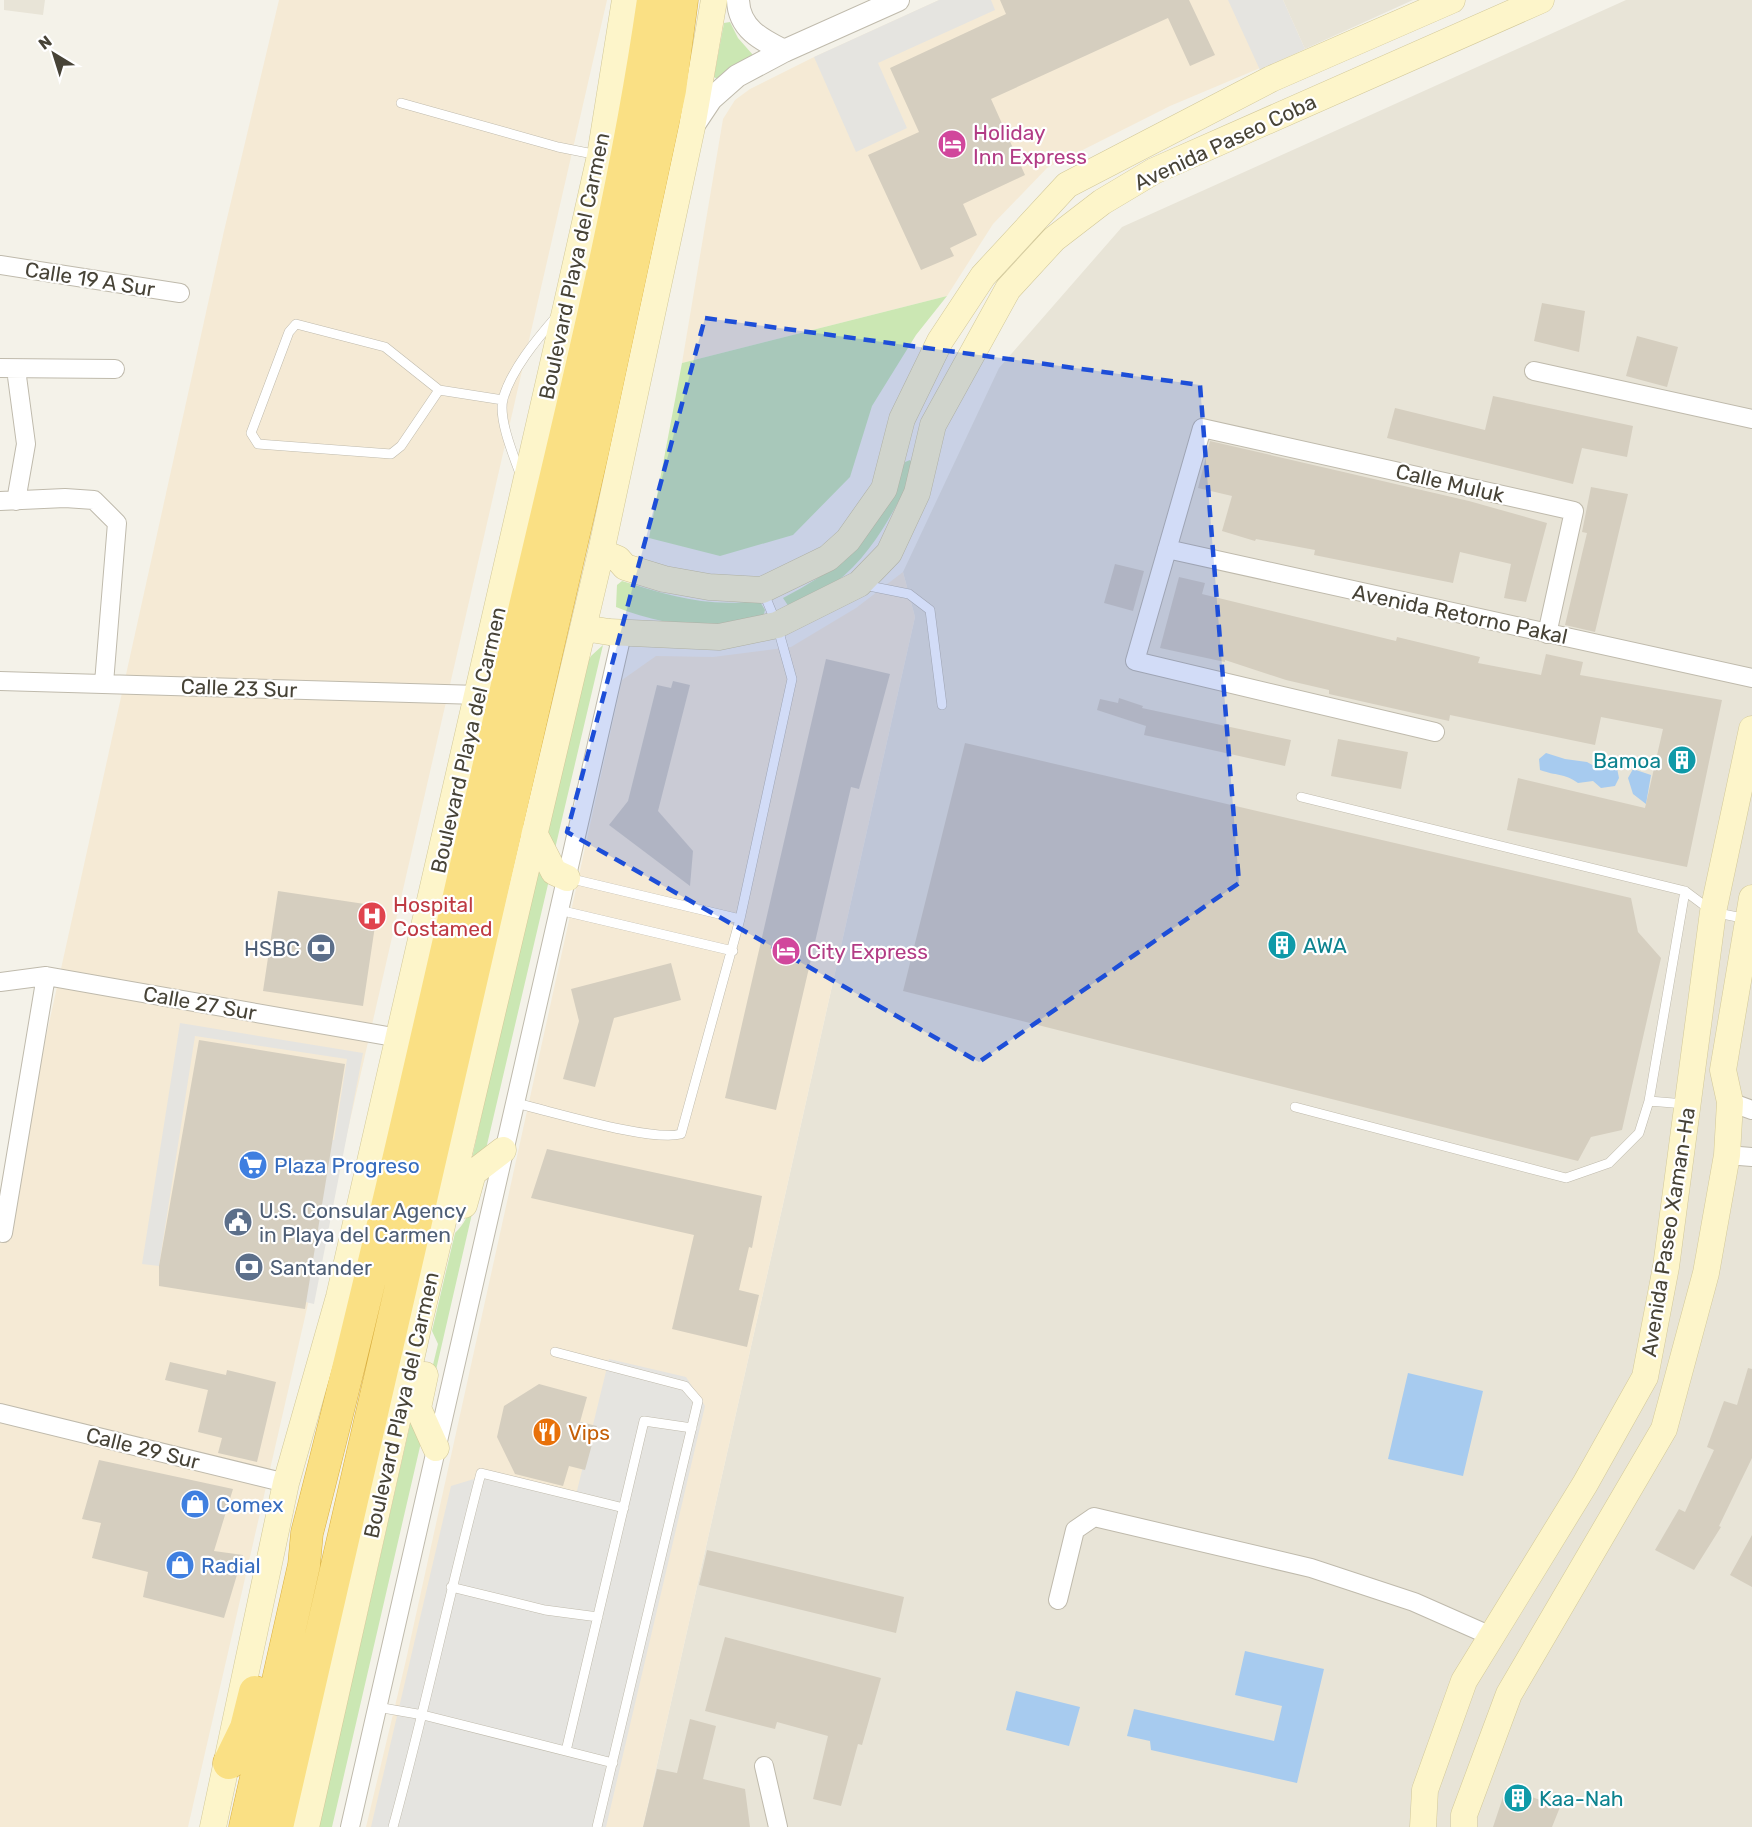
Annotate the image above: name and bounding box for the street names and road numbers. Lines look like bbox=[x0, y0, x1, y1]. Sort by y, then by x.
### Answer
street label: Avenida Paseo Coba bbox=[1130, 89, 1320, 195]
street label: Boulevard Playa del Carmen bbox=[533, 130, 615, 402]
street label: Calle 19 A Sur bbox=[23, 256, 157, 302]
street label: Calle Muluk bbox=[1393, 458, 1507, 508]
street label: Avenida Retorno Pakal bbox=[1350, 579, 1570, 649]
street label: Boulevard Playa del Carmen bbox=[425, 604, 511, 876]
street label: Calle 23 Sur bbox=[180, 673, 298, 703]
street label: Calle 27 Sur bbox=[141, 981, 259, 1025]
street label: Avenida Paseo Xaman-Ha bbox=[1636, 1105, 1700, 1359]
street label: Boulevard Playa del Carmen bbox=[358, 1269, 444, 1541]
street label: Calle 29 Sur bbox=[84, 1422, 202, 1474]

